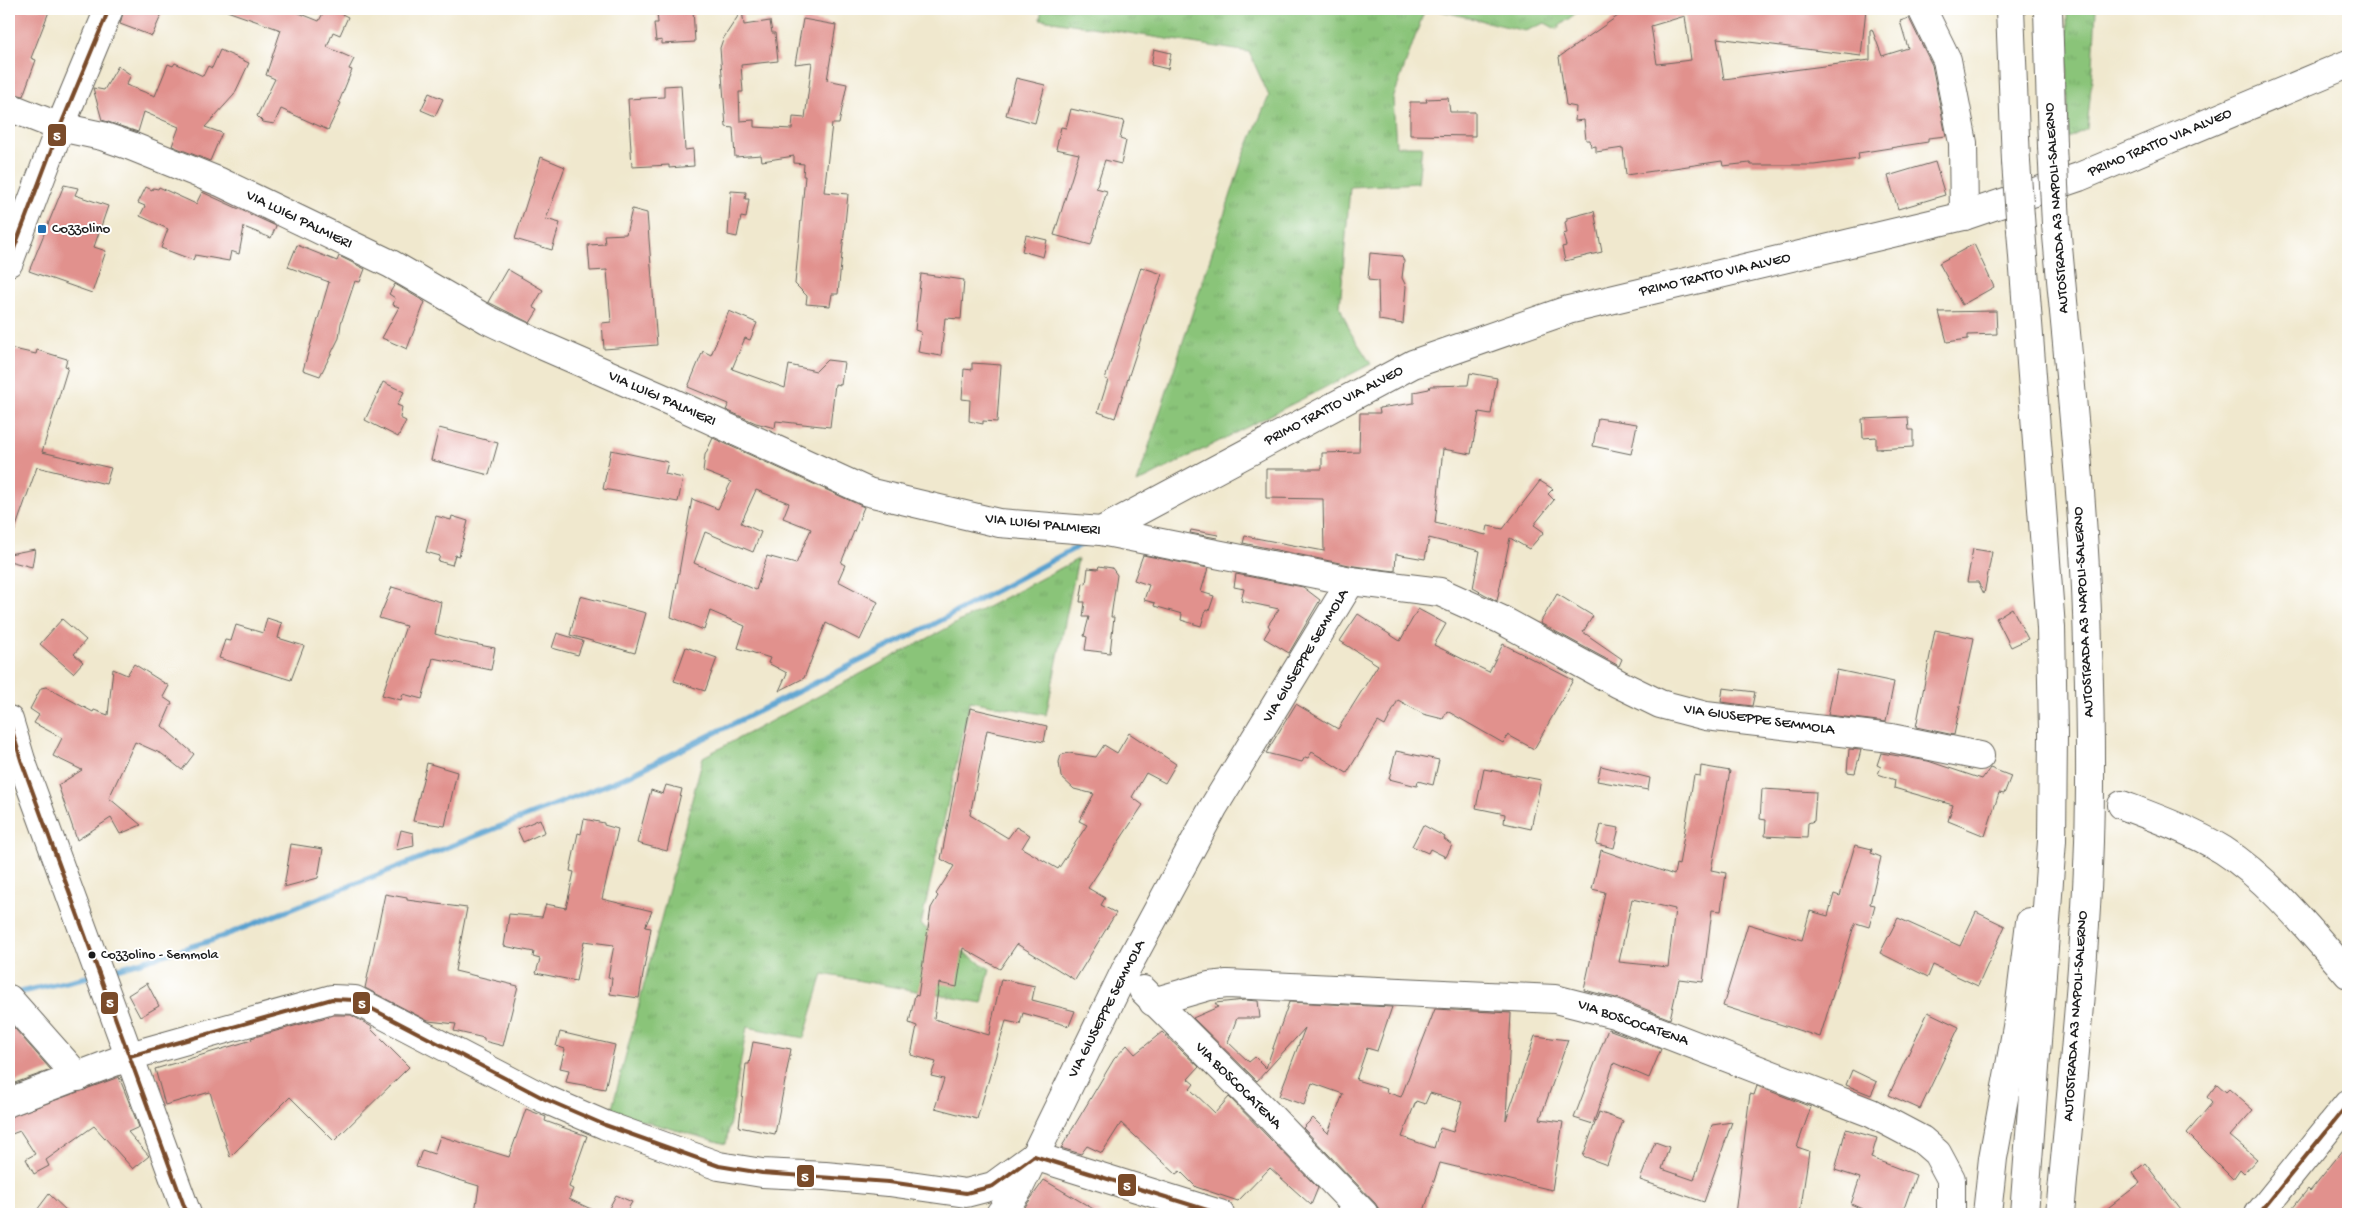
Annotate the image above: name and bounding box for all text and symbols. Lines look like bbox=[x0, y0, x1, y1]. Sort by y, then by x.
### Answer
street label: AUTOSTRADA A3 NAPOLI-SALERNO bbox=[2041, 102, 2073, 314]
street label: PRIMO TRATTO VIA ALVEO bbox=[2084, 104, 2235, 182]
line badge: 5 bbox=[47, 123, 67, 147]
text: 5 bbox=[53, 129, 61, 146]
street label: VIA LUIGI PALMIERI bbox=[242, 186, 355, 254]
place label: Cozzolino bbox=[52, 220, 111, 238]
marker: Cozzolino bbox=[36, 223, 48, 235]
street label: PRIMO TRATTO VIA ALVEO bbox=[1637, 249, 1792, 301]
street label: PRIMO TRATTO VIA ALVEO bbox=[1261, 362, 1407, 451]
street label: VIA LUIGI PALMIERI bbox=[604, 367, 719, 431]
street label: AUTOSTRADA A3 NAPOLI-SALERNO bbox=[2069, 506, 2099, 718]
street label: VIA LUIGI PALMIERI bbox=[983, 510, 1102, 540]
street label: VIA GIUSEPPE SEMMOLA bbox=[1259, 585, 1354, 727]
street label: VIA GIUSEPPE SEMMOLA bbox=[1681, 700, 1837, 740]
street label: AUTOSTRADA A3 NAPOLI-SALERNO bbox=[2060, 910, 2092, 1122]
street label: VIA GIUSEPPE SEMMOLA bbox=[1064, 936, 1150, 1082]
place label: Cozzolino - Semmola bbox=[101, 947, 219, 964]
marker: Cozzolino - Semmola bbox=[87, 950, 97, 960]
line badge: 5 bbox=[100, 991, 119, 1015]
line badge: 5 bbox=[352, 991, 371, 1015]
street label: VIA BOSCOCATENA bbox=[1574, 995, 1692, 1051]
text: 5 bbox=[106, 996, 114, 1013]
text: 5 bbox=[358, 997, 366, 1014]
street label: VIA BOSCOCATENA bbox=[1190, 1038, 1286, 1134]
line badge: 5 bbox=[796, 1164, 815, 1188]
text: 5 bbox=[801, 1170, 809, 1187]
line badge: 5 bbox=[1117, 1173, 1137, 1197]
text: 5 bbox=[1123, 1179, 1131, 1196]

